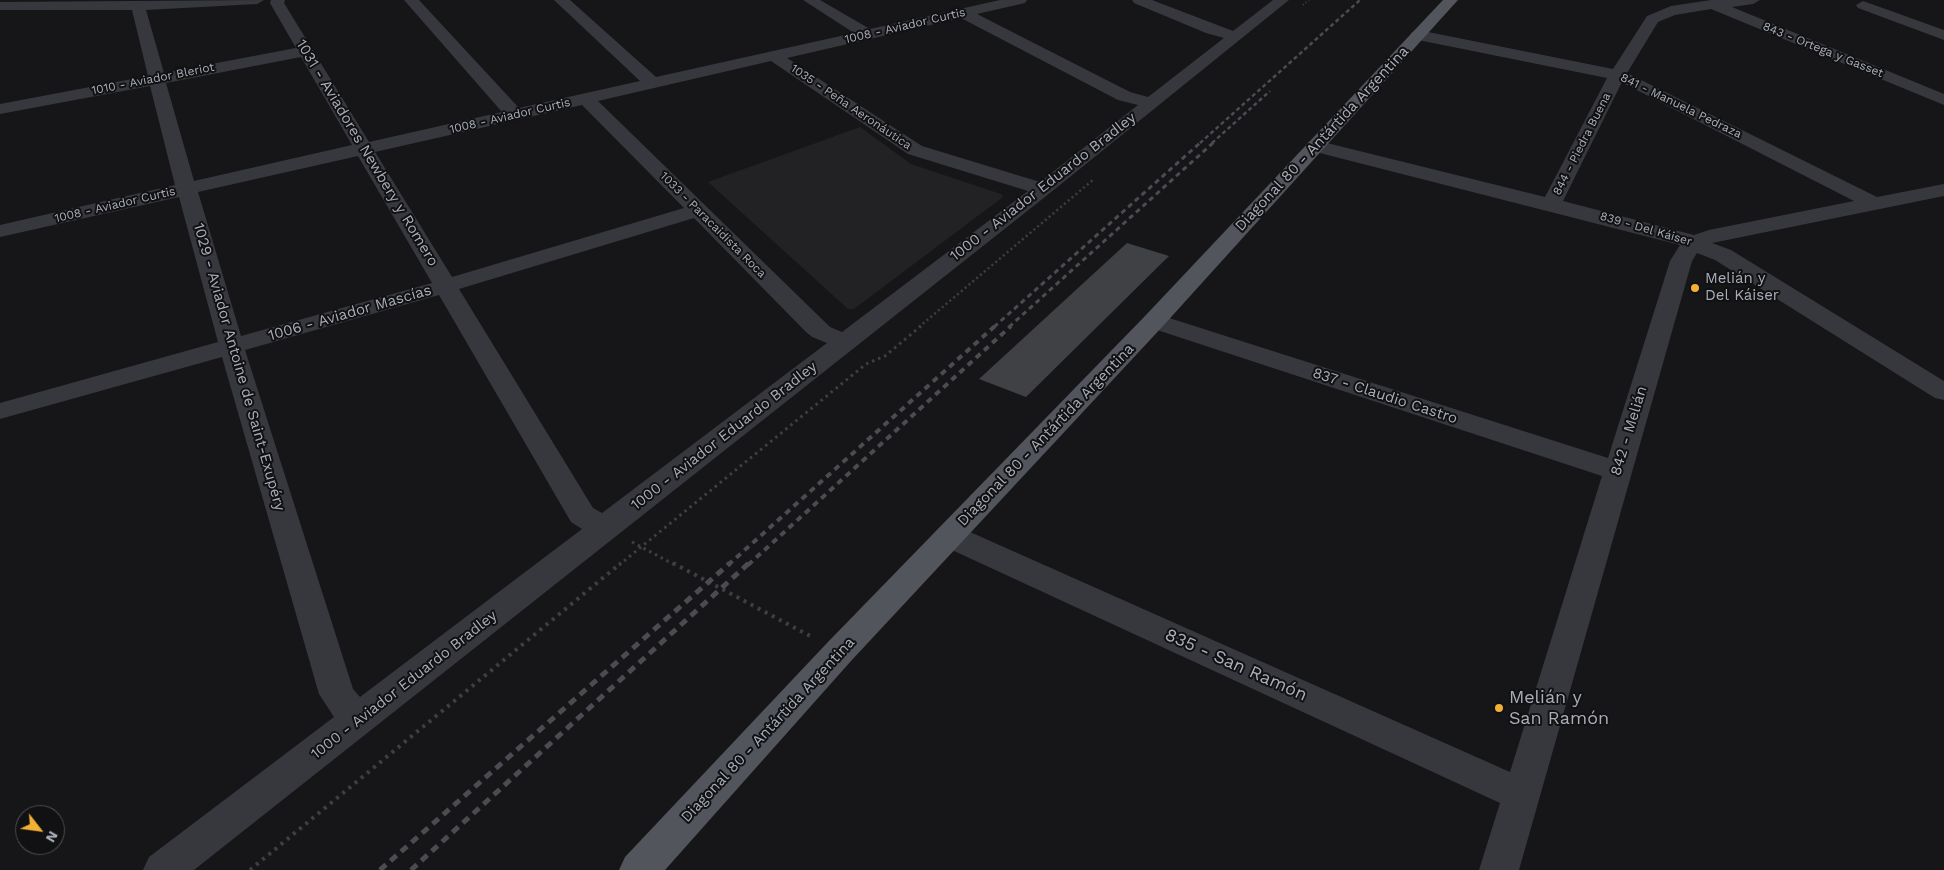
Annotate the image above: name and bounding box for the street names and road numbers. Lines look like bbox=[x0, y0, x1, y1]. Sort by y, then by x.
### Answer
street label: 1008 - Aviador Curtis bbox=[843, 5, 967, 47]
street label: 843 - Ortega y Gasset bbox=[1761, 19, 1885, 81]
street label: 1031 - Aviadores Newbery y Romero bbox=[292, 36, 442, 270]
street label: Diagonal 80 - Antártida Argentina bbox=[1231, 43, 1413, 235]
street label: 1010 - Aviador Bleriot bbox=[90, 60, 216, 98]
street label: 1035 - Peña Aeronáutica bbox=[788, 61, 914, 153]
street label: 841 - Manuela Pedraza bbox=[1618, 70, 1744, 142]
street label: 844 - Piedra Buena bbox=[1550, 90, 1614, 198]
street label: 1008 - Aviador Curtis bbox=[448, 95, 572, 137]
street label: 1000 - Aviador Eduardo Bradley bbox=[946, 109, 1140, 265]
street label: 1033 - Paracaidista Roca bbox=[657, 169, 769, 281]
street label: 1008 - Aviador Curtis bbox=[53, 184, 177, 226]
street label: 839 - Del Káiser bbox=[1598, 209, 1694, 249]
street label: 1029 - Aviador Antoine de Saint-Exupéry bbox=[189, 221, 289, 513]
street label: 1006 - Aviador Mascías bbox=[266, 281, 434, 345]
street label: Diagonal 80 - Antártida Argentina bbox=[954, 340, 1138, 530]
street label: 1000 - Aviador Eduardo Bradley bbox=[627, 358, 821, 514]
street label: 837 - Claudio Castro bbox=[1310, 364, 1460, 428]
street label: 842 - Melián bbox=[1607, 384, 1651, 478]
street label: 1000 - Aviador Eduardo Bradley bbox=[307, 607, 501, 763]
street label: 835 - San Ramón bbox=[1162, 624, 1310, 706]
street label: Diagonal 80 - Antártida Argentina bbox=[677, 634, 859, 826]

